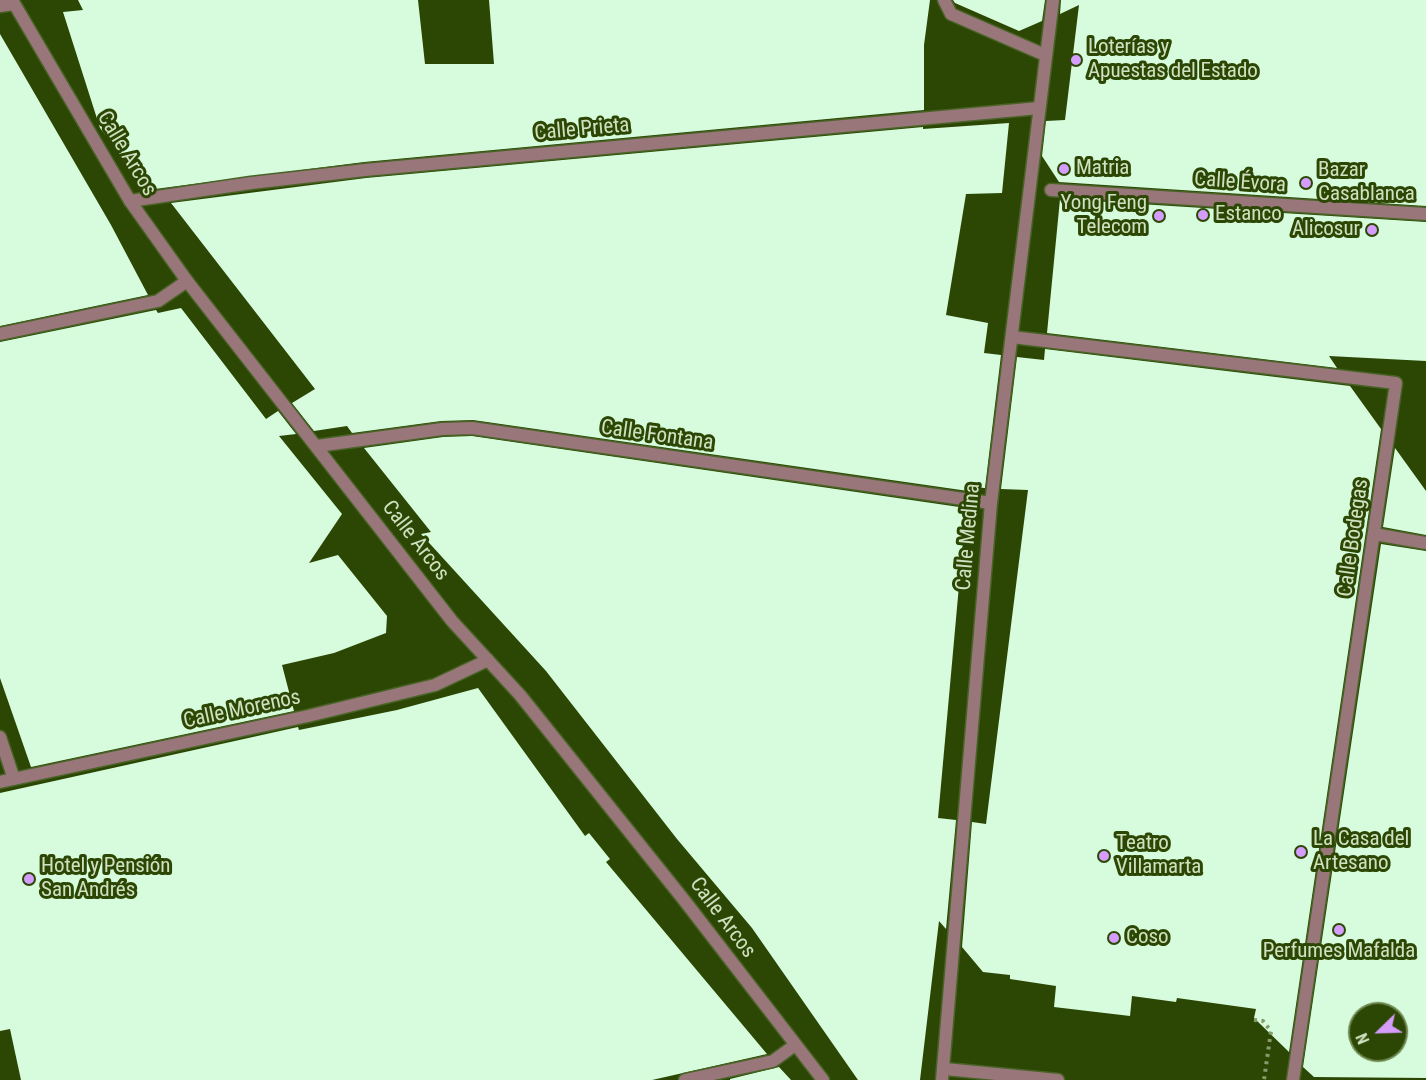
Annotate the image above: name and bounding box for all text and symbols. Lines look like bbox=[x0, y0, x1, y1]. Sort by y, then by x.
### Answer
place label: Loterías y Apuestas del Estado bbox=[1088, 35, 1258, 85]
marker: Loterías y Apuestas del Estado bbox=[1069, 53, 1083, 67]
street label: Calle Arcos bbox=[91, 107, 161, 201]
street label: Calle Prieta bbox=[533, 113, 631, 147]
place label: Matria bbox=[1076, 156, 1129, 182]
place label: Bazar Casablanca bbox=[1318, 158, 1415, 208]
marker: Matria bbox=[1057, 162, 1071, 176]
street label: Calle Évora bbox=[1193, 167, 1287, 199]
marker: Bazar Casablanca bbox=[1299, 176, 1313, 190]
place label: Yong Feng Telecom bbox=[1060, 191, 1147, 241]
place label: Estanco bbox=[1215, 202, 1282, 228]
marker: Estanco bbox=[1196, 208, 1210, 222]
marker: Yong Feng Telecom bbox=[1152, 209, 1166, 223]
place label: Alicosur bbox=[1292, 217, 1360, 243]
marker: Alicosur bbox=[1365, 223, 1379, 237]
street label: Calle Fontana bbox=[599, 416, 715, 456]
street label: Calle Bodegas bbox=[1333, 478, 1375, 598]
street label: Calle Medina bbox=[952, 482, 986, 592]
street label: Calle Arcos bbox=[376, 496, 454, 586]
street label: Calle Morenos bbox=[181, 685, 303, 735]
place label: La Casa del Artesano bbox=[1313, 827, 1409, 877]
place label: Teatro Villamarta bbox=[1116, 831, 1201, 881]
marker: La Casa del Artesano bbox=[1294, 845, 1308, 859]
marker: Teatro Villamarta bbox=[1097, 849, 1111, 863]
place label: Hotel y Pensión San Andrés bbox=[41, 854, 170, 904]
marker: Hotel y Pensión San Andrés bbox=[22, 872, 36, 886]
street label: Calle Arcos bbox=[684, 873, 760, 963]
marker: Perfumes Mafalda bbox=[1332, 923, 1346, 937]
place label: Coso bbox=[1126, 925, 1169, 951]
marker: Coso bbox=[1107, 931, 1121, 945]
place label: Perfumes Mafalda bbox=[1263, 939, 1415, 965]
north arrow bbox=[1348, 1002, 1408, 1062]
text: N bbox=[1352, 1030, 1373, 1047]

